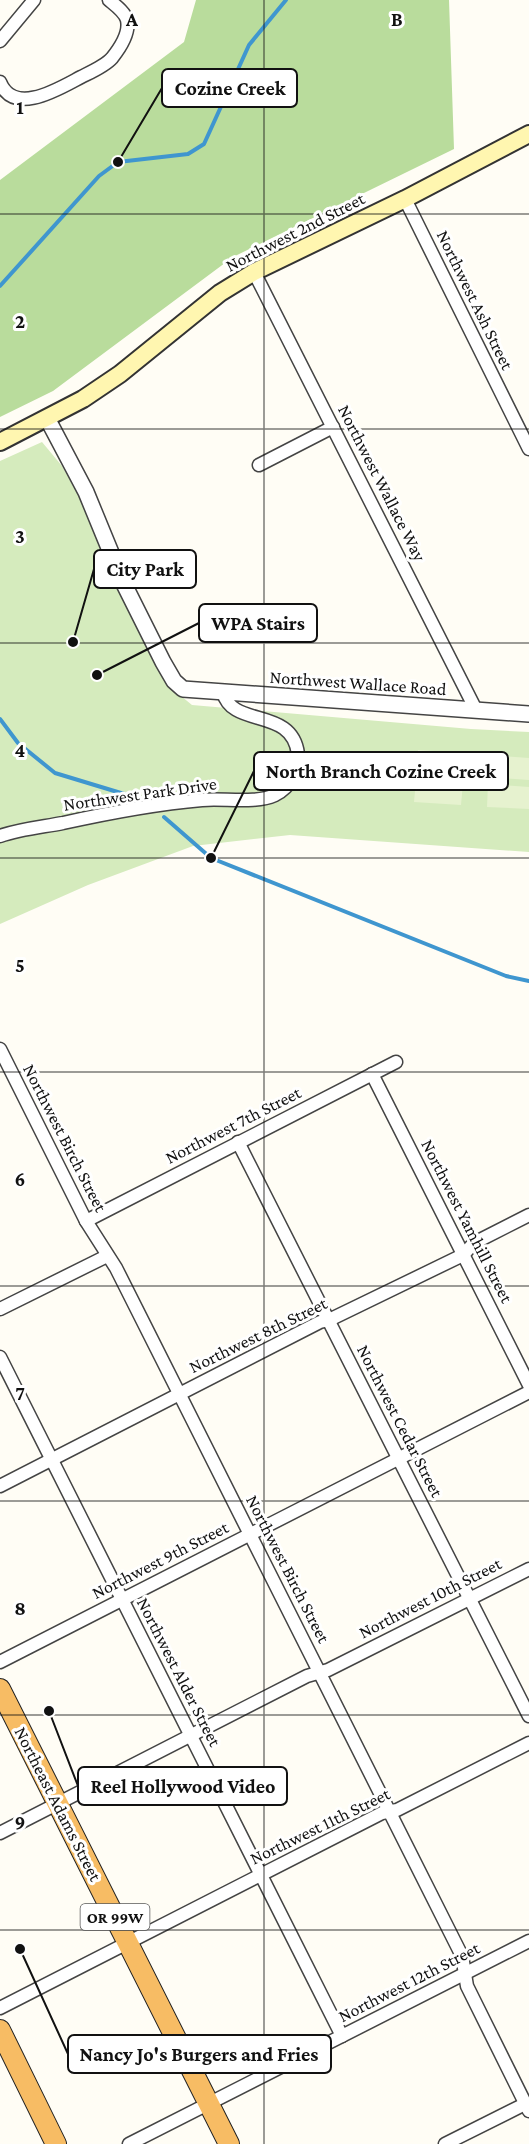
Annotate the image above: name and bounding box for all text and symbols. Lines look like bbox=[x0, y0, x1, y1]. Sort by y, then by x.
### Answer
text: A bbox=[125, 8, 139, 30]
text: B bbox=[391, 8, 403, 30]
callout: Cozine Creek bbox=[162, 69, 297, 107]
text: Cozine Creek bbox=[174, 77, 287, 99]
text: 1 bbox=[16, 96, 24, 118]
street label: Northwest 2nd Street bbox=[222, 188, 369, 276]
street label: Northwest Ash Street bbox=[433, 227, 518, 374]
text: 2 bbox=[15, 310, 25, 332]
street label: Northwest Wallace Way bbox=[334, 401, 430, 565]
text: 3 bbox=[15, 525, 25, 547]
callout: City Park bbox=[94, 550, 196, 588]
text: City Park bbox=[106, 558, 185, 580]
callout: WPA Stairs bbox=[199, 604, 317, 642]
text: WPA Stairs bbox=[210, 612, 305, 634]
street label: Northwest Wallace Road bbox=[269, 667, 448, 699]
text: 4 bbox=[15, 739, 26, 761]
callout: North Branch Cozine Creek bbox=[254, 752, 508, 790]
text: North Branch Cozine Creek bbox=[266, 760, 497, 782]
street label: Northwest Park Drive bbox=[62, 773, 218, 815]
text: 5 bbox=[15, 954, 25, 976]
street label: Northwest Birch Street bbox=[19, 1061, 111, 1216]
street label: Northwest 7th Street bbox=[162, 1082, 305, 1168]
street label: Northwest Yamhill Street bbox=[417, 1136, 517, 1307]
text: 6 bbox=[15, 1168, 25, 1190]
street label: Northwest 8th Street bbox=[186, 1293, 331, 1377]
street label: Northwest Cedar Street bbox=[353, 1342, 448, 1501]
text: 7 bbox=[15, 1382, 25, 1404]
street label: Northwest Birch Street bbox=[242, 1492, 334, 1647]
street label: Northwest 9th Street bbox=[88, 1516, 232, 1603]
street label: Northwest 10th Street bbox=[355, 1553, 506, 1643]
street label: Northwest Alder Street bbox=[133, 1594, 226, 1751]
text: 8 bbox=[14, 1597, 26, 1619]
street label: Northeast Adams Street bbox=[10, 1724, 106, 1885]
callout: Reel Hollywood Video bbox=[78, 1767, 287, 1805]
text: Reel Hollywood Video bbox=[91, 1775, 275, 1797]
street label: Northwest 11th Street bbox=[247, 1783, 394, 1869]
text: 9 bbox=[15, 1811, 25, 1833]
road number: OR 99W bbox=[80, 1904, 150, 1930]
street label: Northwest 12th Street bbox=[335, 1937, 484, 2026]
callout: Nancy Jo's Burgers and Fries bbox=[68, 2035, 331, 2073]
text: Nancy Jo's Burgers and Fries bbox=[79, 2043, 319, 2065]

